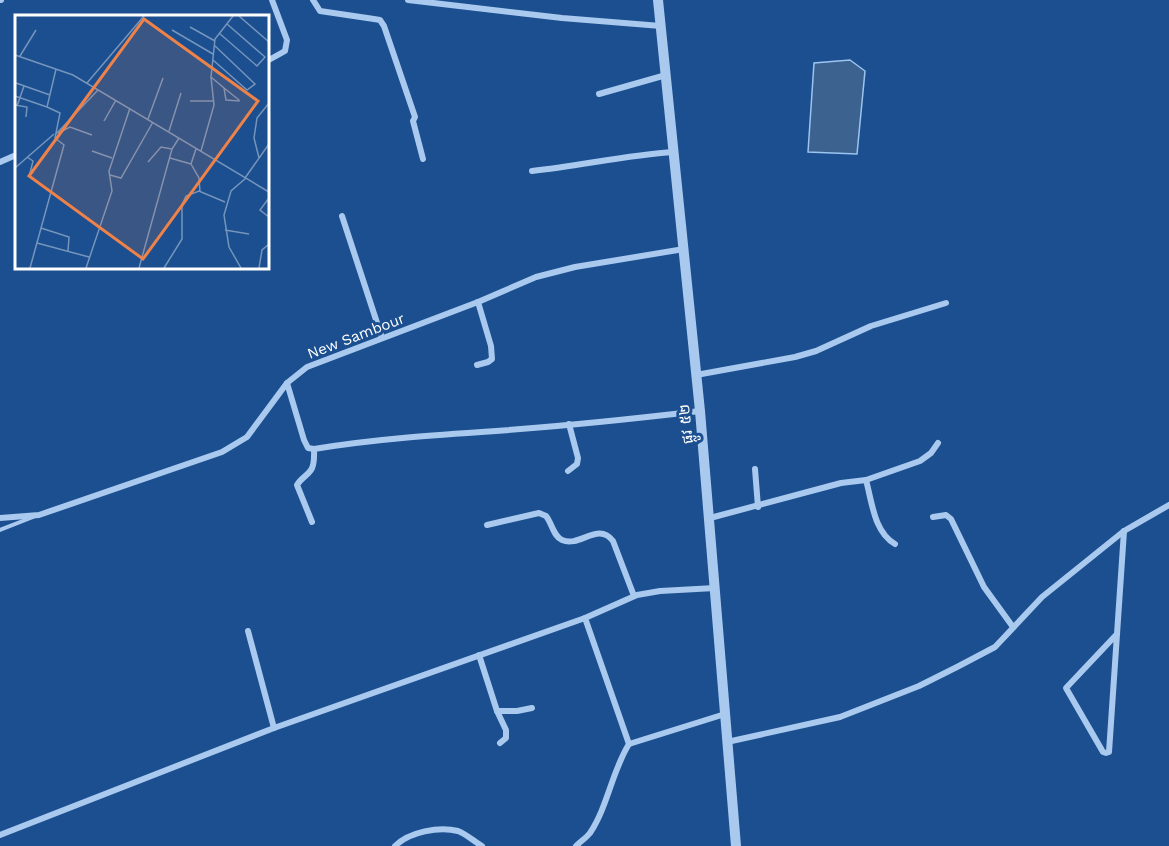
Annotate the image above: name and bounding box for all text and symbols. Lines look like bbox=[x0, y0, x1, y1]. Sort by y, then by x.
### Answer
inset map bbox=[15, 15, 268, 268]
street label: New Sambour bbox=[305, 309, 407, 363]
street label: ផ្លូវ ៥២ bbox=[675, 403, 701, 445]

